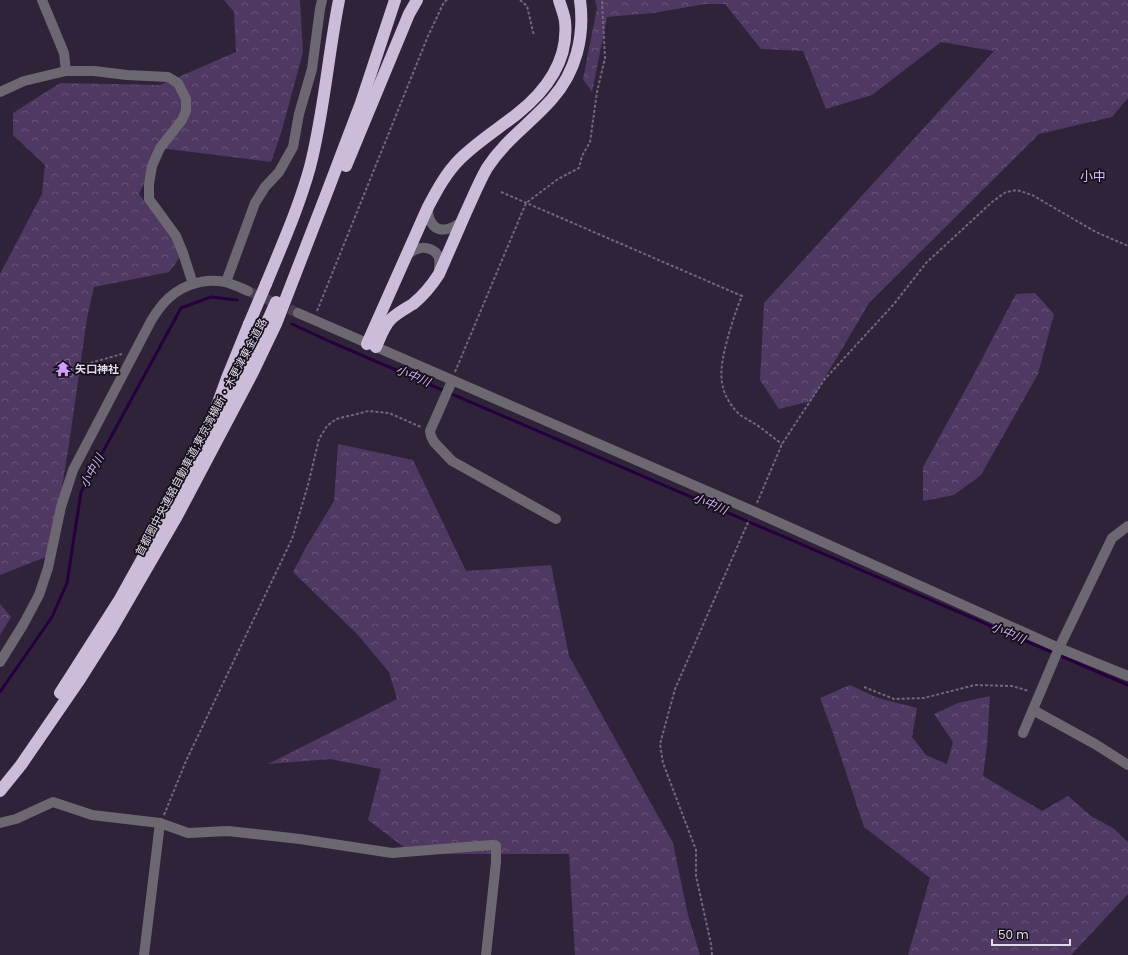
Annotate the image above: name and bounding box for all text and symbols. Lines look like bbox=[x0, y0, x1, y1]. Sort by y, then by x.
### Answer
district label: 小中 bbox=[1080, 167, 1106, 186]
street label: 首都圏中央連絡自動車道;東京湾横断・木更津東金道路 bbox=[131, 315, 271, 559]
temple icon: 矢口神社 bbox=[54, 360, 72, 378]
place label: 矢口神社 bbox=[75, 361, 119, 377]
water label: 小中川 bbox=[393, 361, 435, 391]
water label: 小中川 bbox=[75, 449, 109, 491]
water label: 小中川 bbox=[690, 489, 732, 519]
water label: 小中川 bbox=[988, 618, 1030, 648]
scale bar bbox=[992, 921, 1070, 947]
text: 50 m bbox=[998, 926, 1029, 943]

